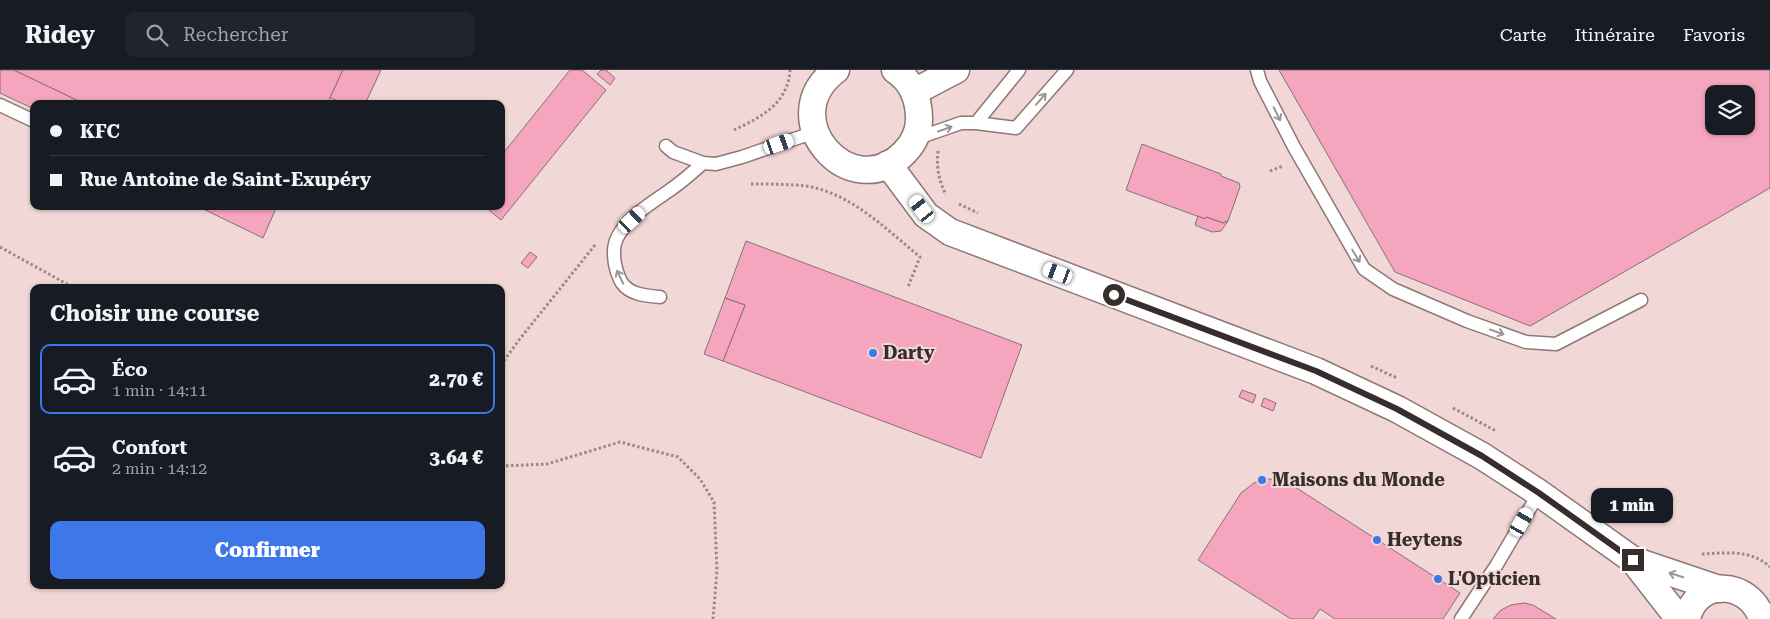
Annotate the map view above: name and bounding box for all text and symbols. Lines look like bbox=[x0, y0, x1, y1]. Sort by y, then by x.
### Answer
search box bbox=[125, 12, 475, 57]
text: Ridey bbox=[25, 21, 95, 49]
icon: search bbox=[143, 21, 171, 49]
text: Rechercher bbox=[183, 23, 288, 46]
text: Carte bbox=[1500, 24, 1546, 45]
text: Itinéraire bbox=[1574, 24, 1655, 45]
text: Favoris bbox=[1683, 24, 1745, 45]
map controls bbox=[1705, 85, 1755, 135]
button: layers bbox=[1705, 85, 1755, 135]
one-way arrow bbox=[1036, 93, 1047, 106]
one-way arrow bbox=[1273, 106, 1282, 121]
text: KFC bbox=[80, 120, 120, 143]
one-way arrow bbox=[937, 123, 953, 133]
car bbox=[762, 132, 795, 156]
text: Rue Antoine de Saint-Exupéry bbox=[80, 168, 371, 191]
car bbox=[906, 193, 937, 225]
car bbox=[615, 204, 648, 236]
one-way arrow bbox=[1352, 249, 1362, 263]
car bbox=[1041, 261, 1074, 285]
one-way arrow bbox=[614, 270, 624, 285]
route start bbox=[1103, 284, 1125, 306]
text: Choisir une course bbox=[50, 301, 259, 326]
one-way arrow bbox=[1488, 328, 1504, 337]
place label: Darty bbox=[883, 342, 935, 363]
marker: Darty bbox=[867, 347, 879, 359]
icon: car bbox=[52, 357, 97, 402]
text: Éco bbox=[112, 358, 148, 381]
text: 2.70 € bbox=[429, 368, 483, 391]
text: 1 min · 14:11 bbox=[112, 381, 207, 400]
icon: car bbox=[52, 435, 97, 480]
text: Confort bbox=[112, 436, 187, 459]
text: 3.64 € bbox=[429, 446, 483, 469]
text: 2 min · 14:12 bbox=[112, 459, 207, 478]
place label: Maisons du Monde bbox=[1272, 469, 1445, 490]
marker: Maisons du Monde bbox=[1256, 474, 1268, 486]
callout: 1 min bbox=[1592, 488, 1674, 522]
text: 1 min bbox=[1610, 496, 1654, 515]
car bbox=[1508, 505, 1535, 539]
button: Confirmer bbox=[50, 521, 485, 579]
place label: Heytens bbox=[1387, 529, 1462, 550]
marker: Heytens bbox=[1371, 534, 1383, 546]
route end bbox=[1622, 549, 1644, 571]
place label: L'Opticien bbox=[1448, 568, 1541, 589]
one-way arrow bbox=[1668, 570, 1684, 579]
marker: L'Opticien bbox=[1432, 573, 1444, 585]

